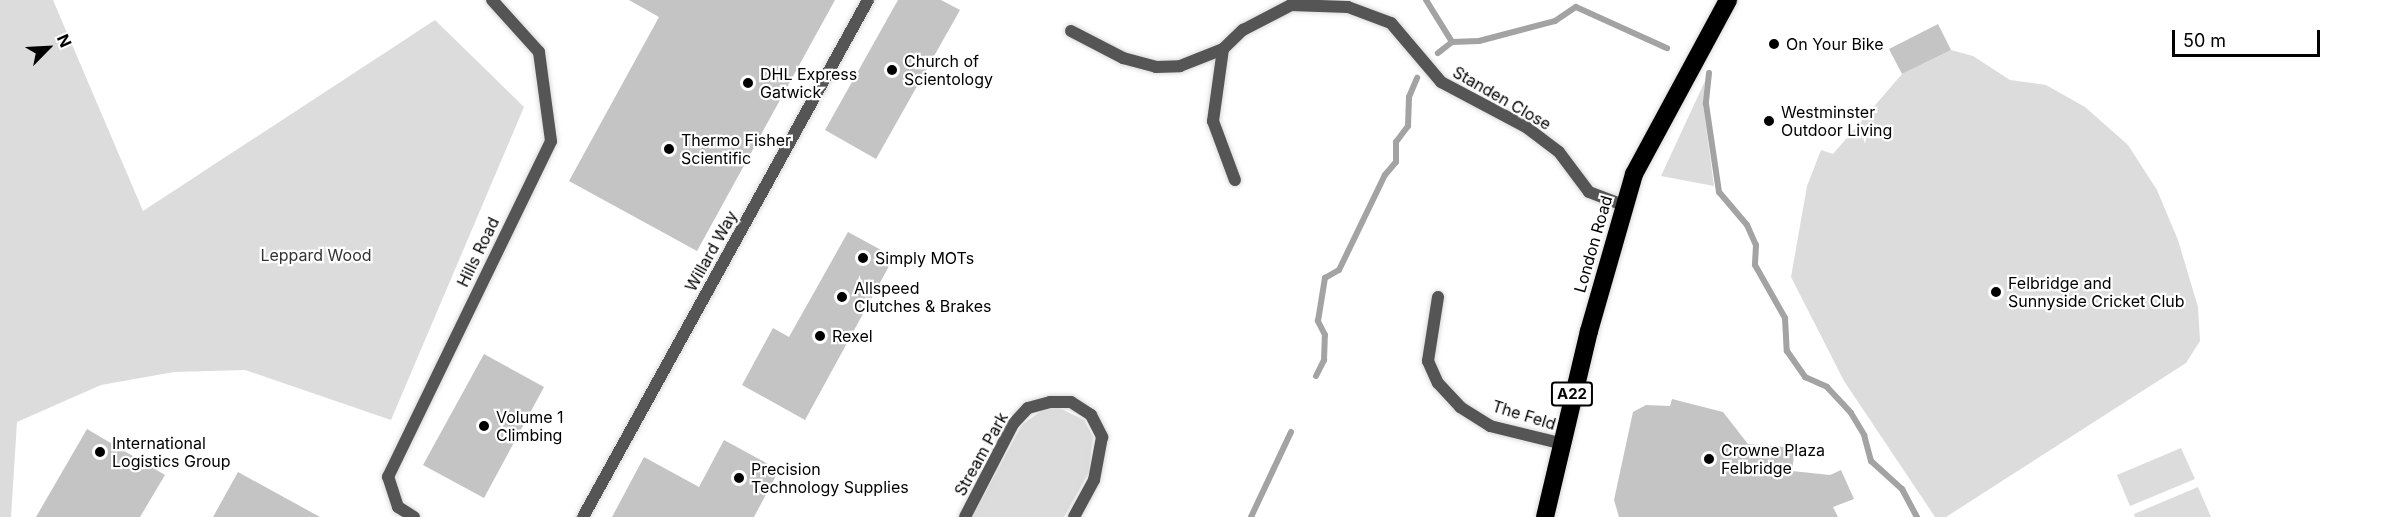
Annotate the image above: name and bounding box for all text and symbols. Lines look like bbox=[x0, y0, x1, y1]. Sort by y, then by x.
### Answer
north arrow bbox=[18, 18, 78, 78]
scale bar bbox=[2175, 18, 2324, 56]
text: 50 m bbox=[2183, 30, 2226, 51]
text: N bbox=[53, 31, 76, 50]
place label: On Your Bike bbox=[1786, 34, 1883, 54]
marker: On Your Bike bbox=[1767, 37, 1781, 51]
place label: Church of Scientology bbox=[904, 51, 993, 89]
street label: Standen Close bbox=[1450, 62, 1554, 134]
marker: Church of Scientology bbox=[885, 63, 899, 77]
place label: DHL Express Gatwick bbox=[760, 64, 857, 102]
marker: DHL Express Gatwick bbox=[741, 76, 755, 90]
place label: Westminster Outdoor Living bbox=[1781, 102, 1892, 140]
marker: Westminster Outdoor Living bbox=[1762, 114, 1776, 128]
place label: Thermo Fisher Scientific bbox=[681, 130, 791, 168]
marker: Thermo Fisher Scientific bbox=[662, 142, 676, 156]
street label: London Road bbox=[1570, 193, 1616, 295]
street label: Willard Way bbox=[681, 207, 741, 295]
street label: Hills Road bbox=[453, 214, 503, 290]
park label: Leppard Wood bbox=[260, 245, 372, 265]
place label: Simply MOTs bbox=[875, 248, 974, 268]
marker: Simply MOTs bbox=[856, 251, 870, 265]
place label: Felbridge and Sunnyside Cricket Club bbox=[2008, 273, 2185, 311]
place label: Allspeed Clutches & Brakes bbox=[854, 278, 991, 316]
marker: Felbridge and Sunnyside Cricket Club bbox=[1989, 285, 2003, 299]
marker: Allspeed Clutches & Brakes bbox=[835, 290, 849, 304]
place label: Rexel bbox=[832, 326, 873, 346]
marker: Rexel bbox=[813, 329, 827, 343]
road number: A22 bbox=[1550, 382, 1594, 406]
street label: The Feld bbox=[1490, 396, 1558, 434]
place label: Volume 1 Climbing bbox=[496, 407, 564, 445]
street label: Stream Park bbox=[950, 409, 1012, 499]
marker: Volume 1 Climbing bbox=[477, 419, 491, 433]
place label: International Logistics Group bbox=[112, 433, 231, 471]
place label: Crowne Plaza Felbridge bbox=[1721, 440, 1825, 478]
marker: International Logistics Group bbox=[93, 445, 107, 459]
marker: Crowne Plaza Felbridge bbox=[1702, 452, 1716, 466]
place label: Precision Technology Supplies bbox=[751, 459, 909, 497]
marker: Precision Technology Supplies bbox=[732, 471, 746, 485]

